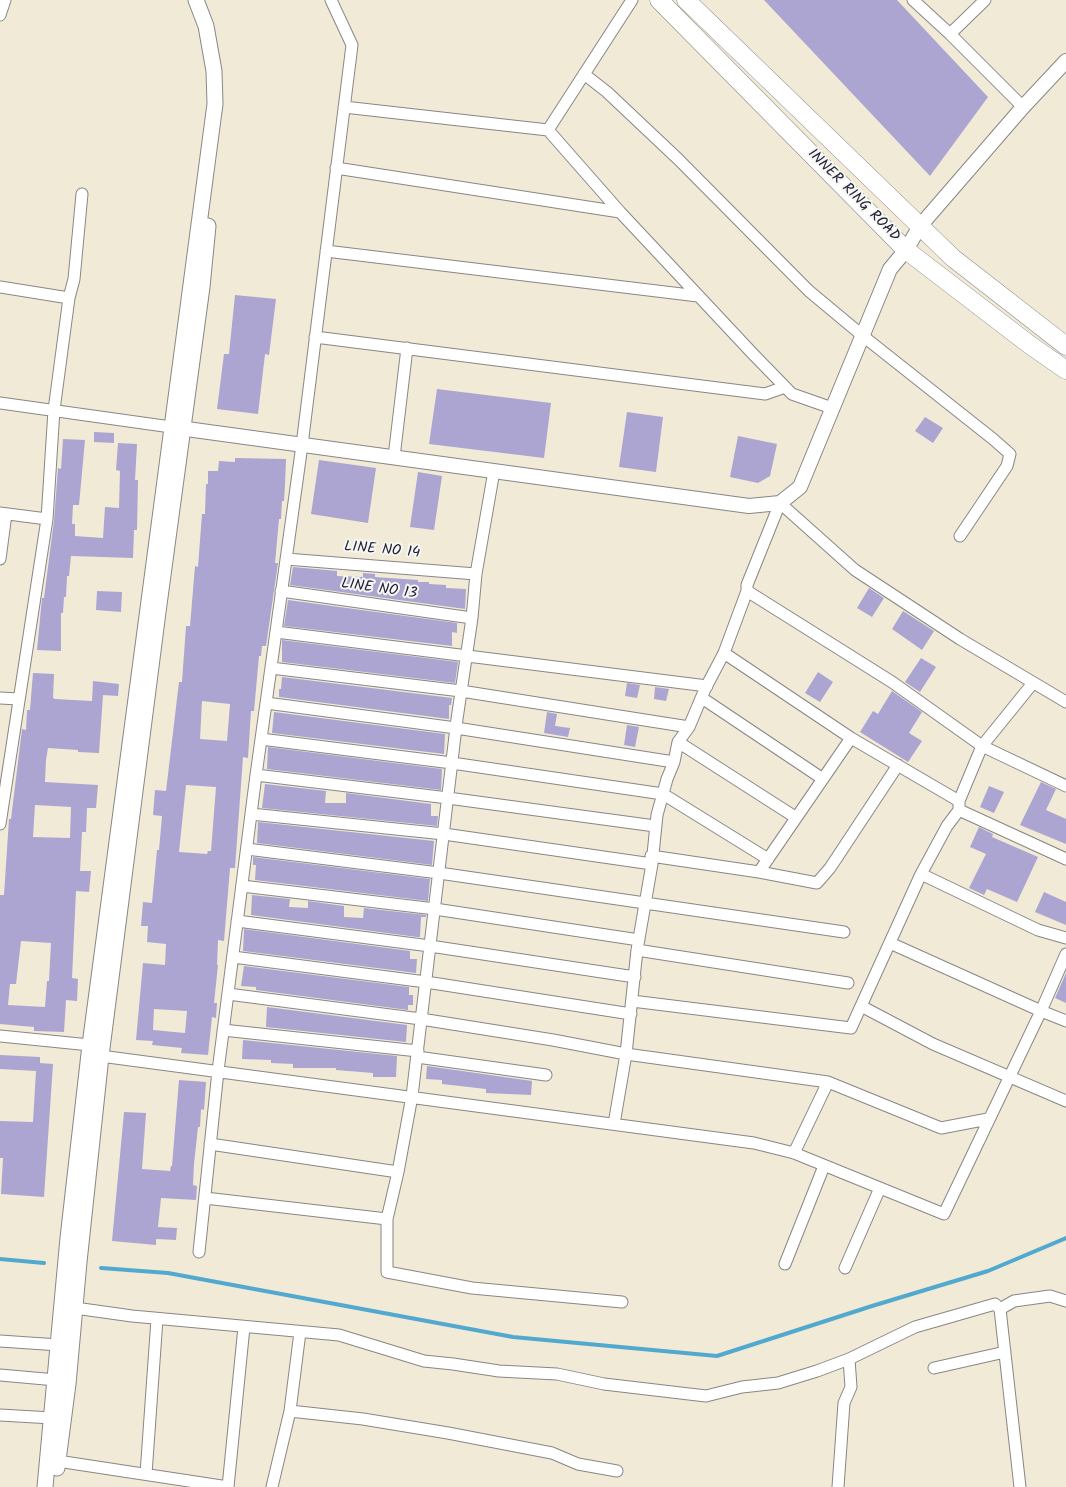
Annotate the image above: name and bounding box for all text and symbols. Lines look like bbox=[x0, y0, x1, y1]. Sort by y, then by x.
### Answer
street label: INNER RING ROAD bbox=[803, 146, 903, 246]
street label: LINE NO 14 bbox=[343, 539, 421, 563]
street label: LINE NO 13 bbox=[340, 576, 418, 604]

